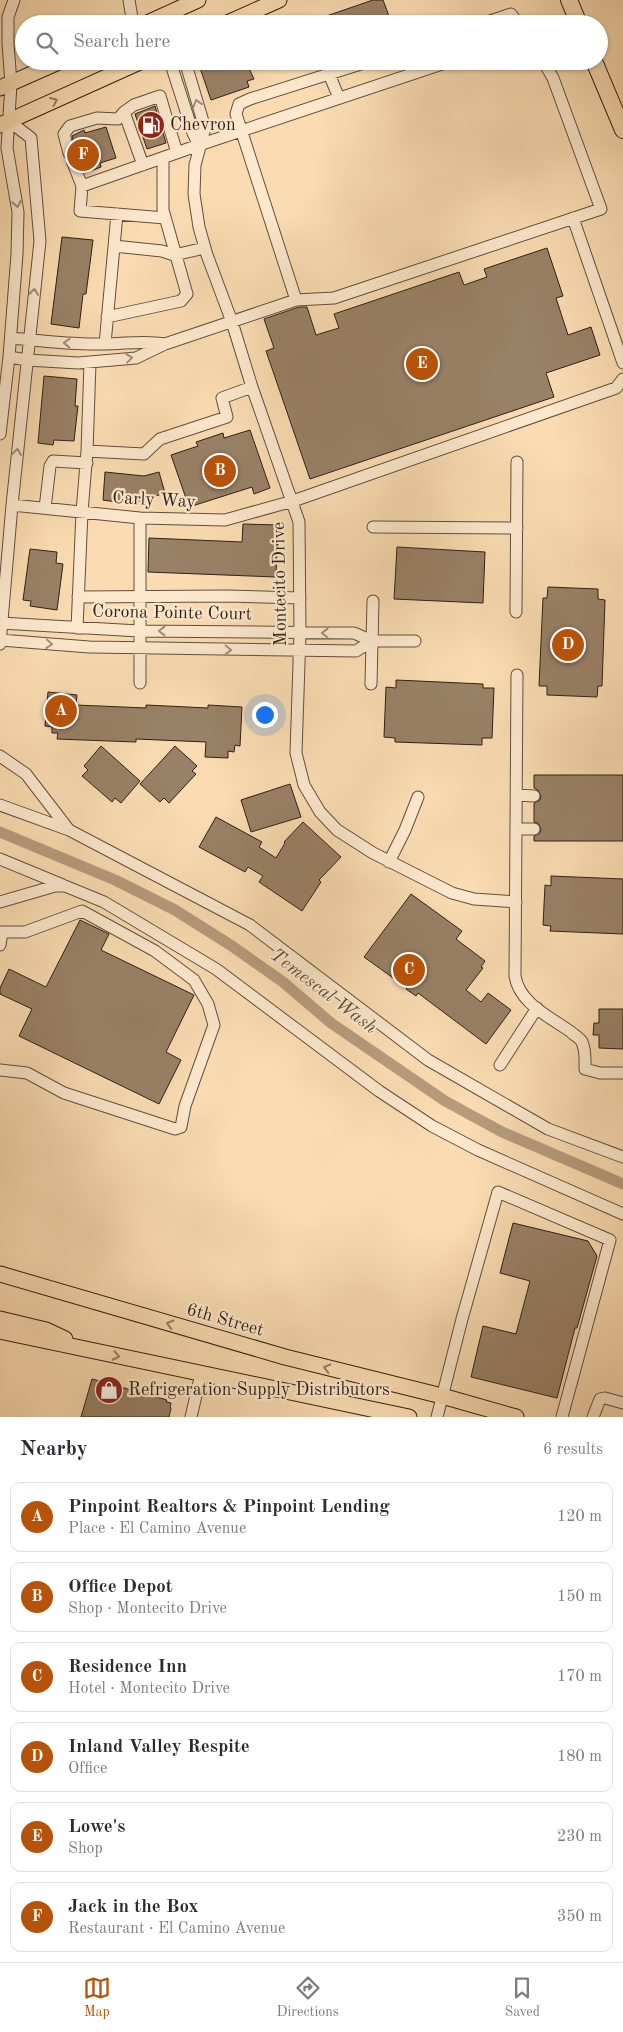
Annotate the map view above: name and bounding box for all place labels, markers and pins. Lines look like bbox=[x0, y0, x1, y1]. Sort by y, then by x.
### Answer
fuel station icon: Chevron bbox=[136, 110, 166, 140]
place label: Chevron bbox=[170, 116, 236, 134]
pin: F bbox=[67, 136, 99, 174]
pin: E bbox=[406, 345, 438, 383]
pin: B bbox=[204, 452, 236, 490]
pin: D bbox=[552, 626, 584, 664]
pin: A bbox=[45, 692, 77, 730]
pin: C bbox=[393, 951, 425, 989]
shop icon: Refrigeration Supply Distributors bbox=[94, 1375, 124, 1405]
place label: Refrigeration Supply Distributors bbox=[128, 1381, 390, 1399]

